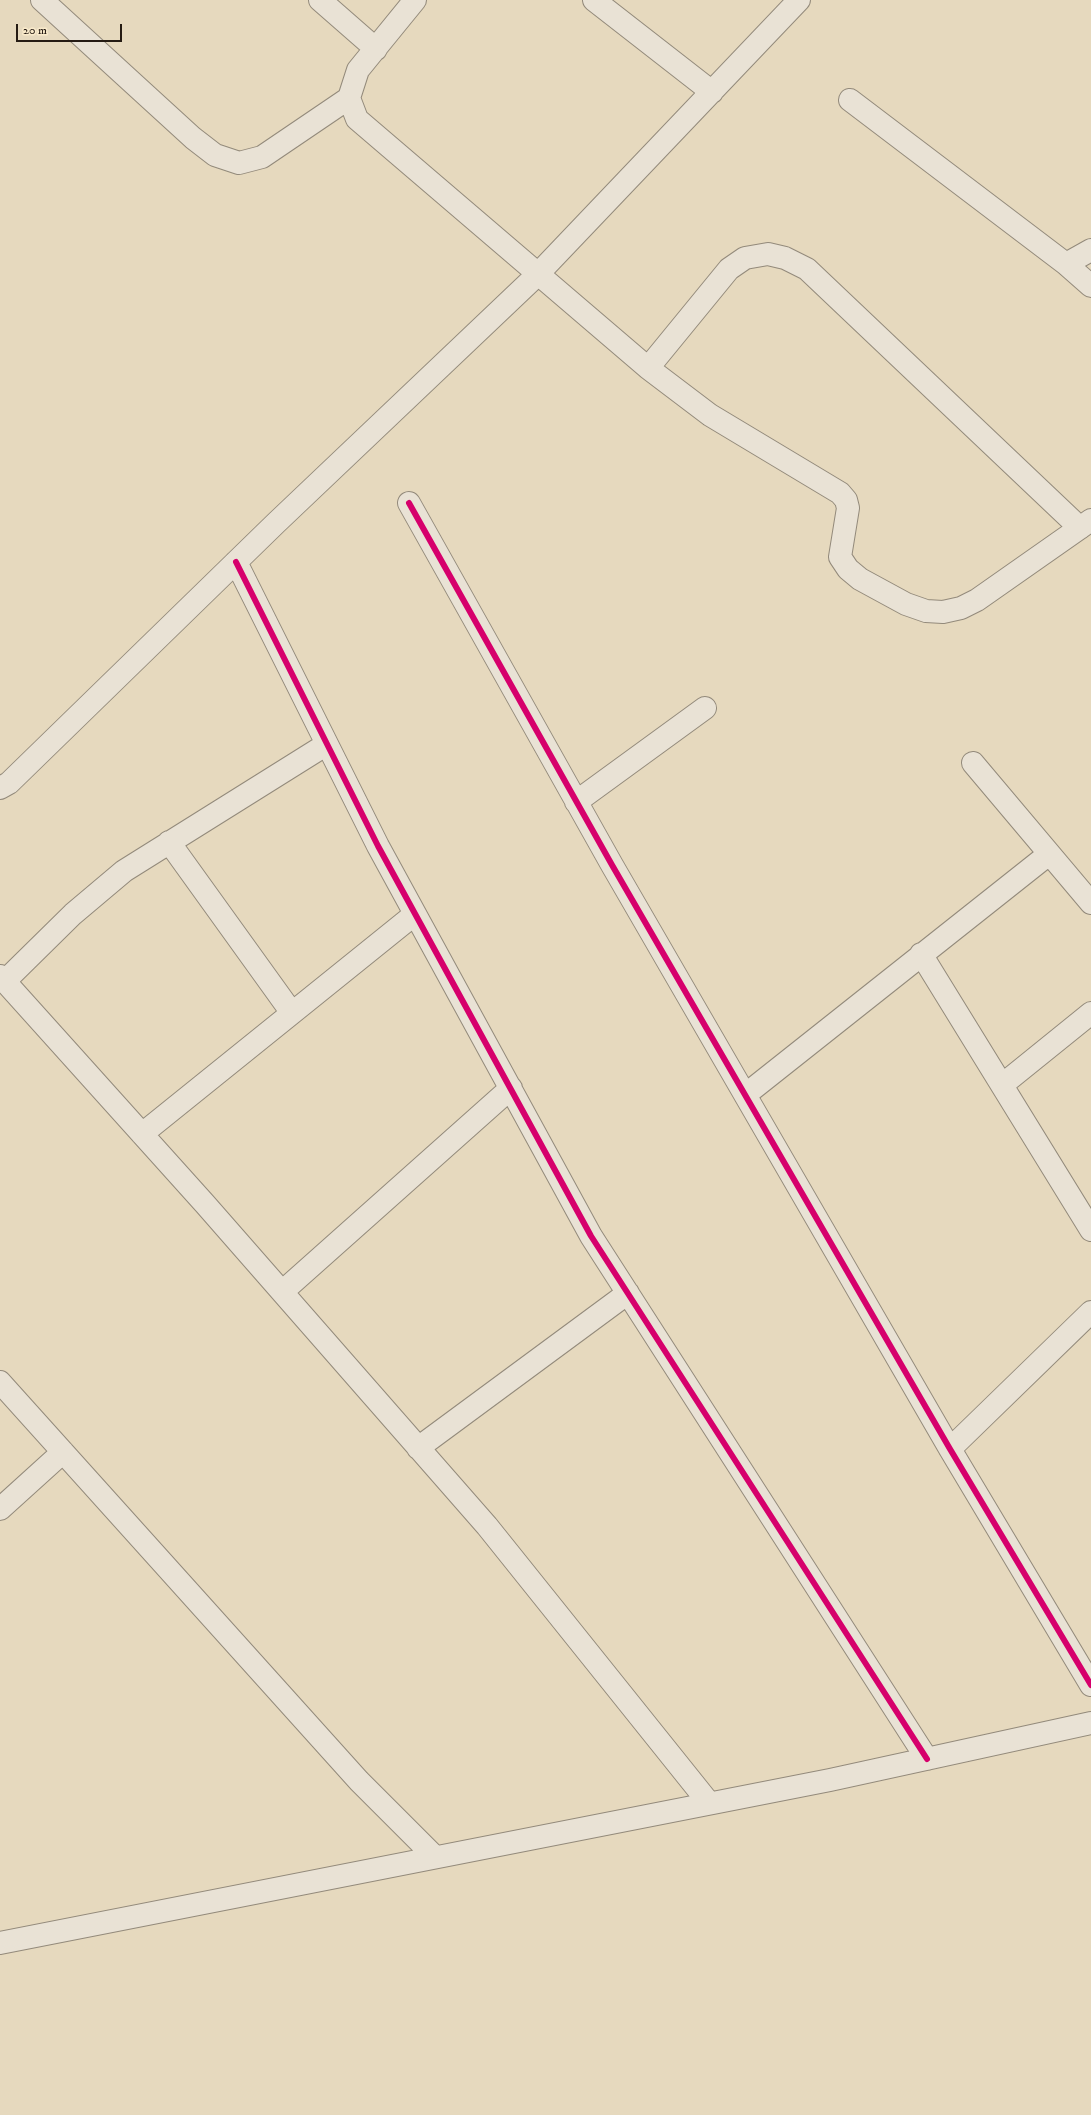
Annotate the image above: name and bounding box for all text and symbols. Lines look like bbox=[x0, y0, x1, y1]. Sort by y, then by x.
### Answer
scale bar bbox=[18, 16, 124, 42]
text: 20 m bbox=[23, 23, 47, 38]

